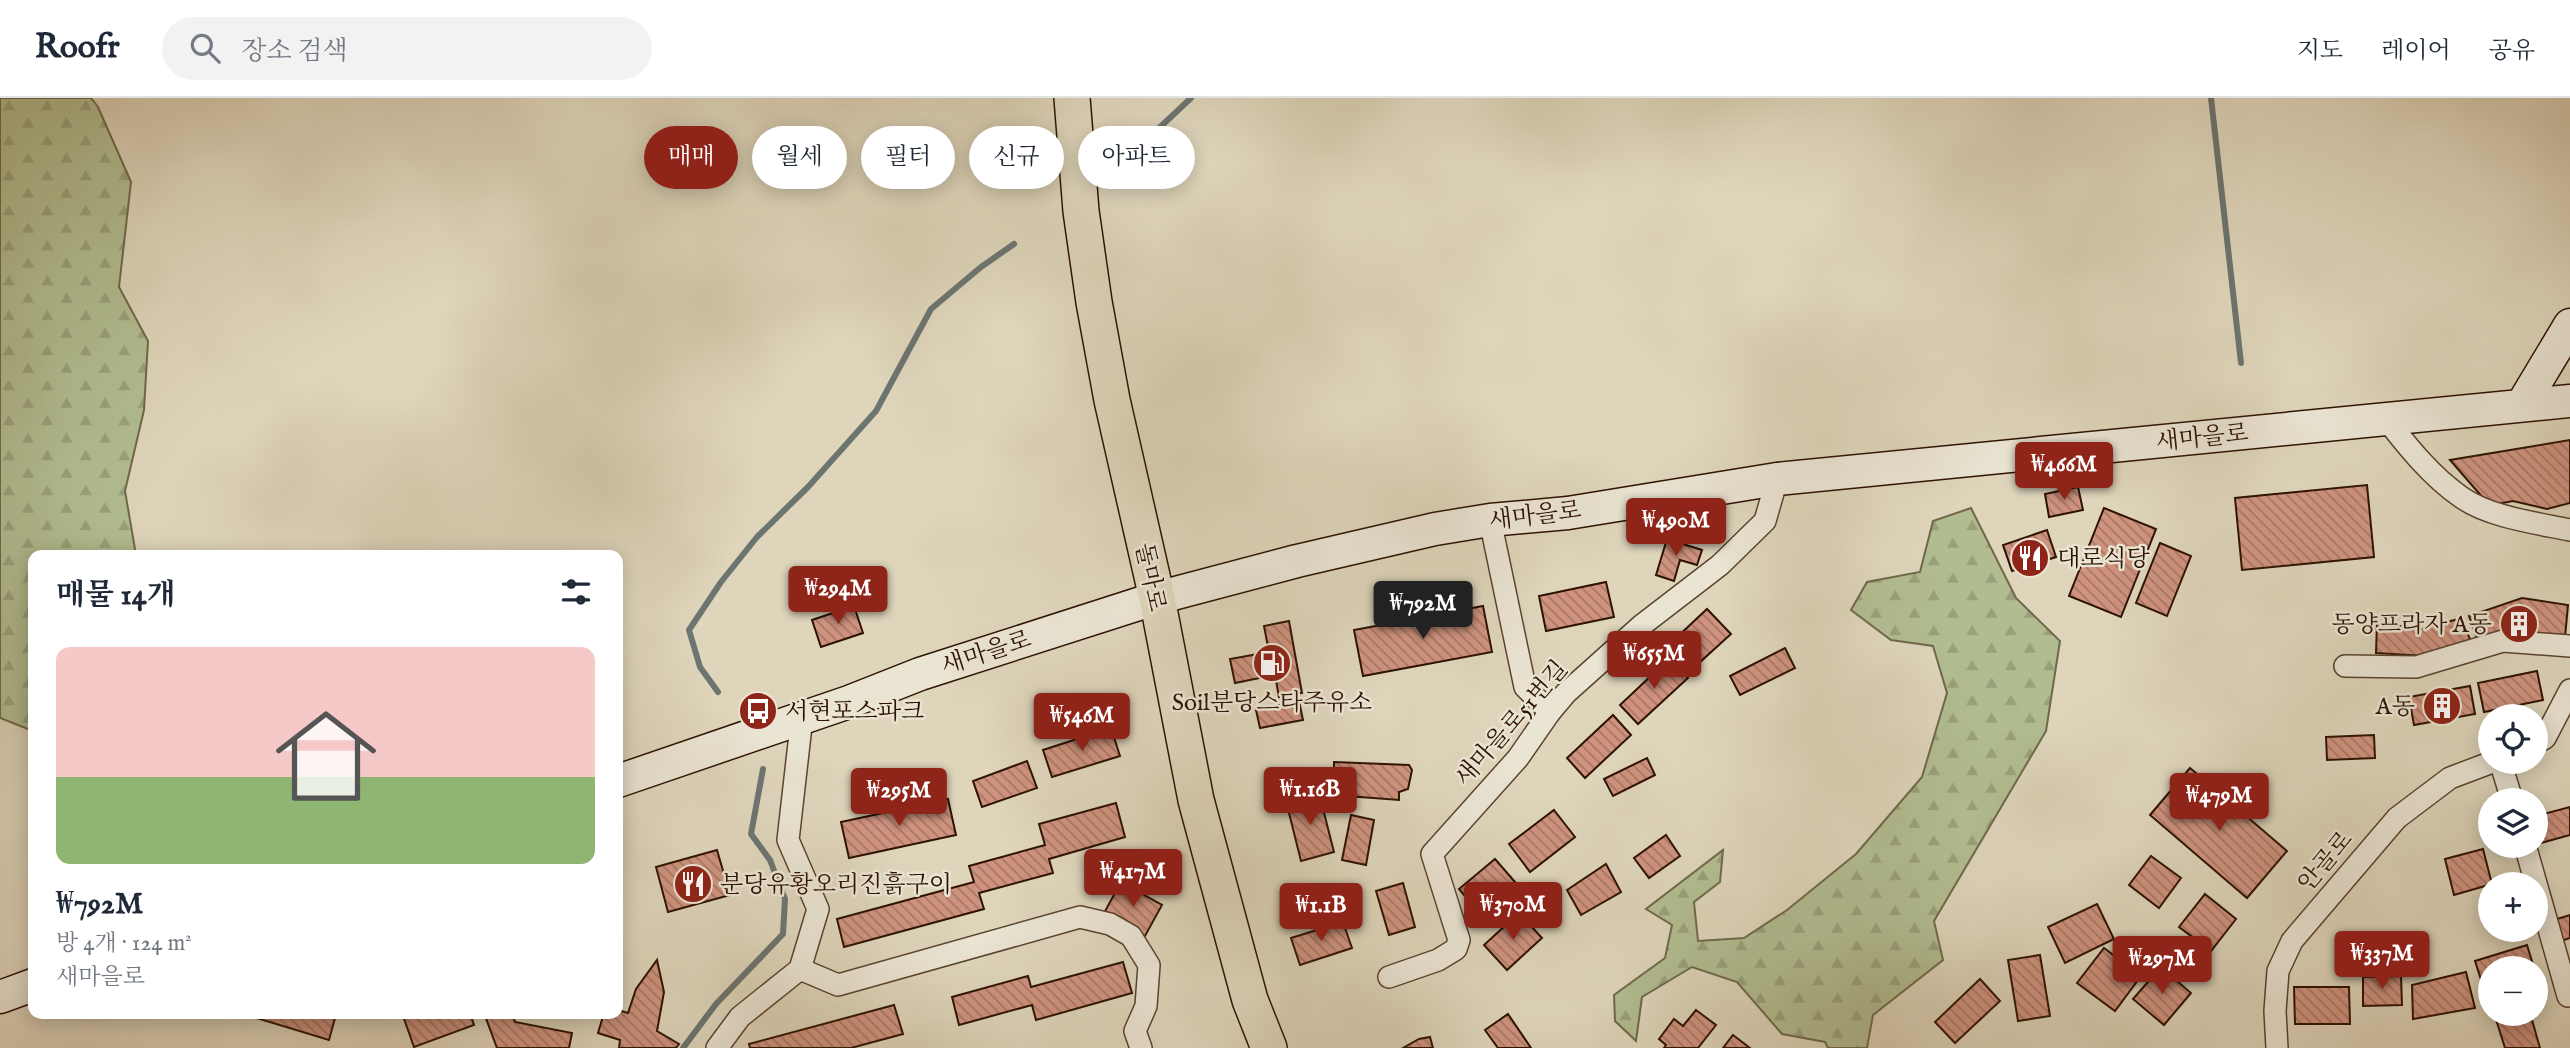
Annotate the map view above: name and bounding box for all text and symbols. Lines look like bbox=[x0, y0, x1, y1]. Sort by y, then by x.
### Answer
search box bbox=[162, 17, 652, 80]
text: Roofr bbox=[35, 27, 120, 69]
icon: search bbox=[186, 29, 224, 67]
text: 장소 검색 bbox=[242, 35, 348, 68]
text: 지도 bbox=[2297, 36, 2343, 67]
text: 레이어 bbox=[2381, 36, 2451, 67]
text: 공유 bbox=[2489, 36, 2535, 67]
chip: 매매 bbox=[644, 126, 738, 189]
chip: 월세 bbox=[752, 126, 847, 189]
chip: 필터 bbox=[861, 126, 955, 189]
chip: 신규 bbox=[969, 126, 1064, 189]
chip: 아파트 bbox=[1078, 126, 1195, 189]
street label: 새마을로 bbox=[2154, 418, 2250, 459]
pin: ₩466M bbox=[2015, 442, 2113, 502]
text: ₩466M bbox=[2031, 450, 2097, 479]
street label: 새마을로 bbox=[1487, 495, 1583, 538]
pin: ₩490M bbox=[1627, 498, 1725, 558]
text: ₩490M bbox=[1642, 506, 1710, 535]
restaurant icon: 대로식당 bbox=[2009, 537, 2051, 579]
street label: 돌마로 bbox=[1127, 540, 1172, 615]
place label: 대로식당 bbox=[2057, 544, 2151, 575]
pin: ₩294M bbox=[789, 566, 887, 626]
icon: filters bbox=[557, 573, 595, 611]
text: ₩294M bbox=[804, 574, 872, 603]
text: 매물 14개 bbox=[56, 577, 175, 615]
pin: ₩792M bbox=[1374, 582, 1472, 641]
text: ₩792M bbox=[1390, 589, 1456, 618]
building icon: 동양프라자 A동 bbox=[2498, 603, 2540, 645]
place label: 동양프라자 A동 bbox=[2331, 610, 2492, 641]
street label: 새마을로 bbox=[938, 624, 1035, 682]
pin: ₩655M bbox=[1605, 632, 1703, 691]
text: ₩655M bbox=[1623, 639, 1685, 668]
fuel station icon: Soil분당스타주유소 bbox=[1251, 642, 1293, 684]
street label: 새마을로51번길 bbox=[1449, 655, 1575, 793]
building icon: A동 bbox=[2421, 685, 2463, 727]
place label: Soil분당스타주유소 bbox=[1172, 688, 1372, 719]
bus stop icon: 서현포스파크 bbox=[737, 690, 779, 732]
place label: A동 bbox=[2375, 692, 2415, 723]
icon: home bbox=[263, 693, 389, 819]
pin: ₩546M bbox=[1033, 694, 1131, 753]
place label: 서현포스파크 bbox=[785, 697, 924, 728]
text: ₩546M bbox=[1050, 701, 1114, 730]
map controls bbox=[2478, 704, 2548, 1026]
button: locate bbox=[2478, 704, 2548, 774]
pin: ₩295M bbox=[850, 768, 948, 828]
pin: ₩1.16B bbox=[1253, 768, 1367, 827]
pin: ₩479M bbox=[2170, 774, 2268, 833]
text: ₩1.16B bbox=[1280, 775, 1340, 804]
text: ₩295M bbox=[867, 776, 931, 805]
text: ₩479M bbox=[2186, 781, 2252, 810]
button: layers bbox=[2478, 788, 2548, 858]
street label: 안골로 bbox=[2292, 825, 2360, 899]
pin: ₩417M bbox=[1084, 850, 1182, 909]
text: ₩417M bbox=[1100, 857, 1166, 886]
restaurant icon: 분당유황오리진흙구이 bbox=[672, 863, 714, 905]
place label: 분당유황오리진흙구이 bbox=[720, 870, 952, 901]
button: + bbox=[2478, 872, 2548, 942]
pin: ₩370M bbox=[1464, 882, 1562, 942]
pin: ₩1.1B bbox=[1272, 884, 1370, 943]
text: ₩792M bbox=[56, 886, 143, 924]
text: ₩370M bbox=[1480, 890, 1546, 919]
text: ₩1.1B bbox=[1296, 891, 1346, 920]
text: 방 4개 · 124 m² bbox=[56, 929, 192, 958]
pin: ₩337M bbox=[2333, 932, 2431, 991]
pin: ₩297M bbox=[2113, 936, 2211, 996]
text: ₩337M bbox=[2350, 939, 2414, 968]
text: ₩297M bbox=[2129, 944, 2195, 973]
button: − bbox=[2478, 956, 2548, 1026]
text: 새마을로 bbox=[56, 963, 145, 992]

